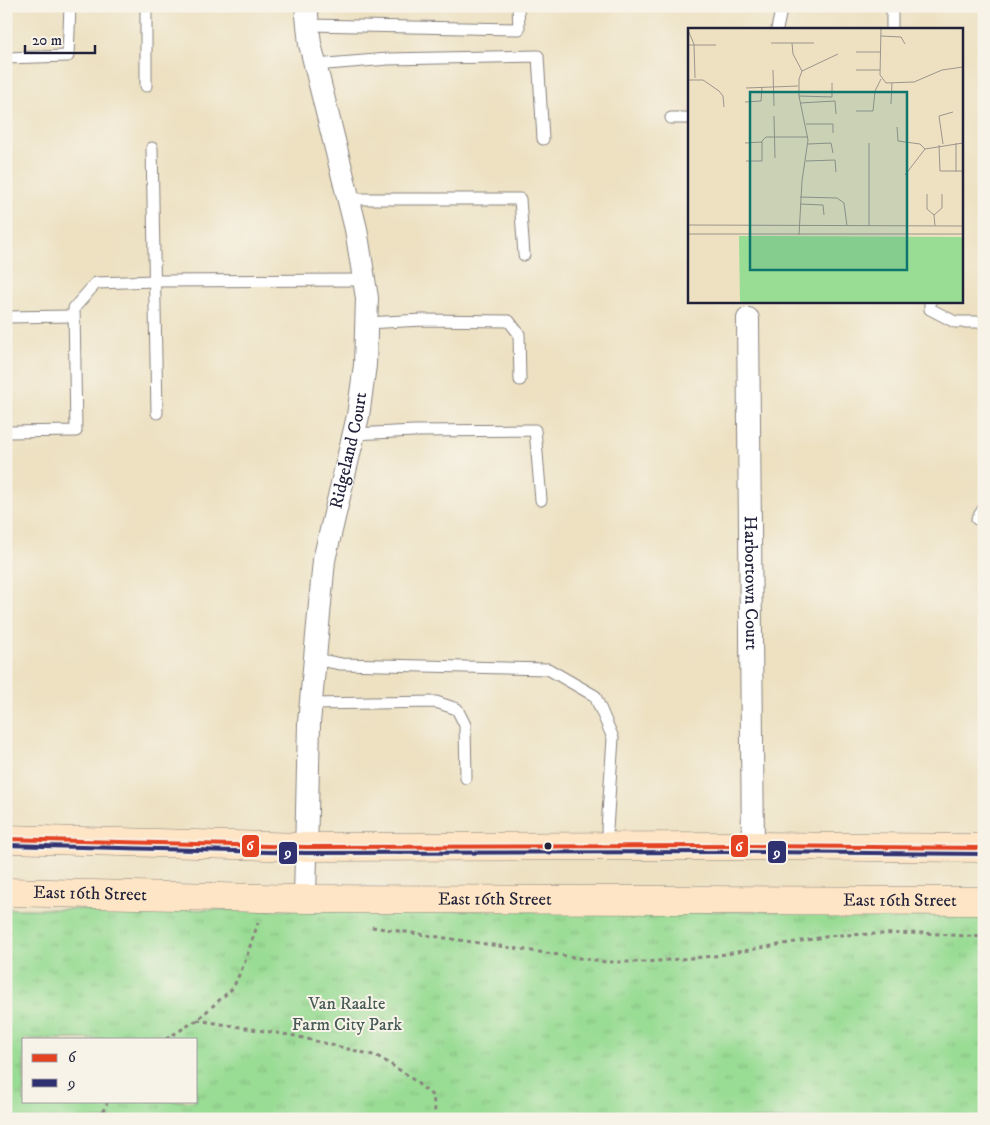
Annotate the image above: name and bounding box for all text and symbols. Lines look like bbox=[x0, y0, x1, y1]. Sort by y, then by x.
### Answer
scale bar bbox=[25, 22, 95, 54]
inset map bbox=[688, 28, 962, 302]
text: 20 m bbox=[32, 31, 62, 50]
street label: Ridgeland Court bbox=[325, 391, 372, 511]
street label: Harbortown Court bbox=[739, 516, 762, 651]
line badge: 6 bbox=[241, 834, 260, 858]
line badge: 6 bbox=[730, 834, 749, 858]
text: 6 bbox=[246, 837, 254, 855]
text: 6 bbox=[735, 838, 743, 856]
line badge: 9 bbox=[767, 840, 787, 864]
line badge: 9 bbox=[278, 841, 298, 865]
unlabelled marker bbox=[543, 841, 553, 851]
text: 9 bbox=[284, 844, 292, 862]
text: 9 bbox=[773, 844, 781, 862]
street label: East 16th Street bbox=[33, 882, 147, 906]
street label: East 16th Street bbox=[438, 888, 552, 911]
street label: East 16th Street bbox=[843, 890, 957, 912]
park label: Van Raalte Farm City Park bbox=[292, 993, 402, 1036]
legend bbox=[22, 1038, 198, 1102]
text: 6 bbox=[68, 1048, 77, 1067]
text: 9 bbox=[67, 1074, 76, 1093]

